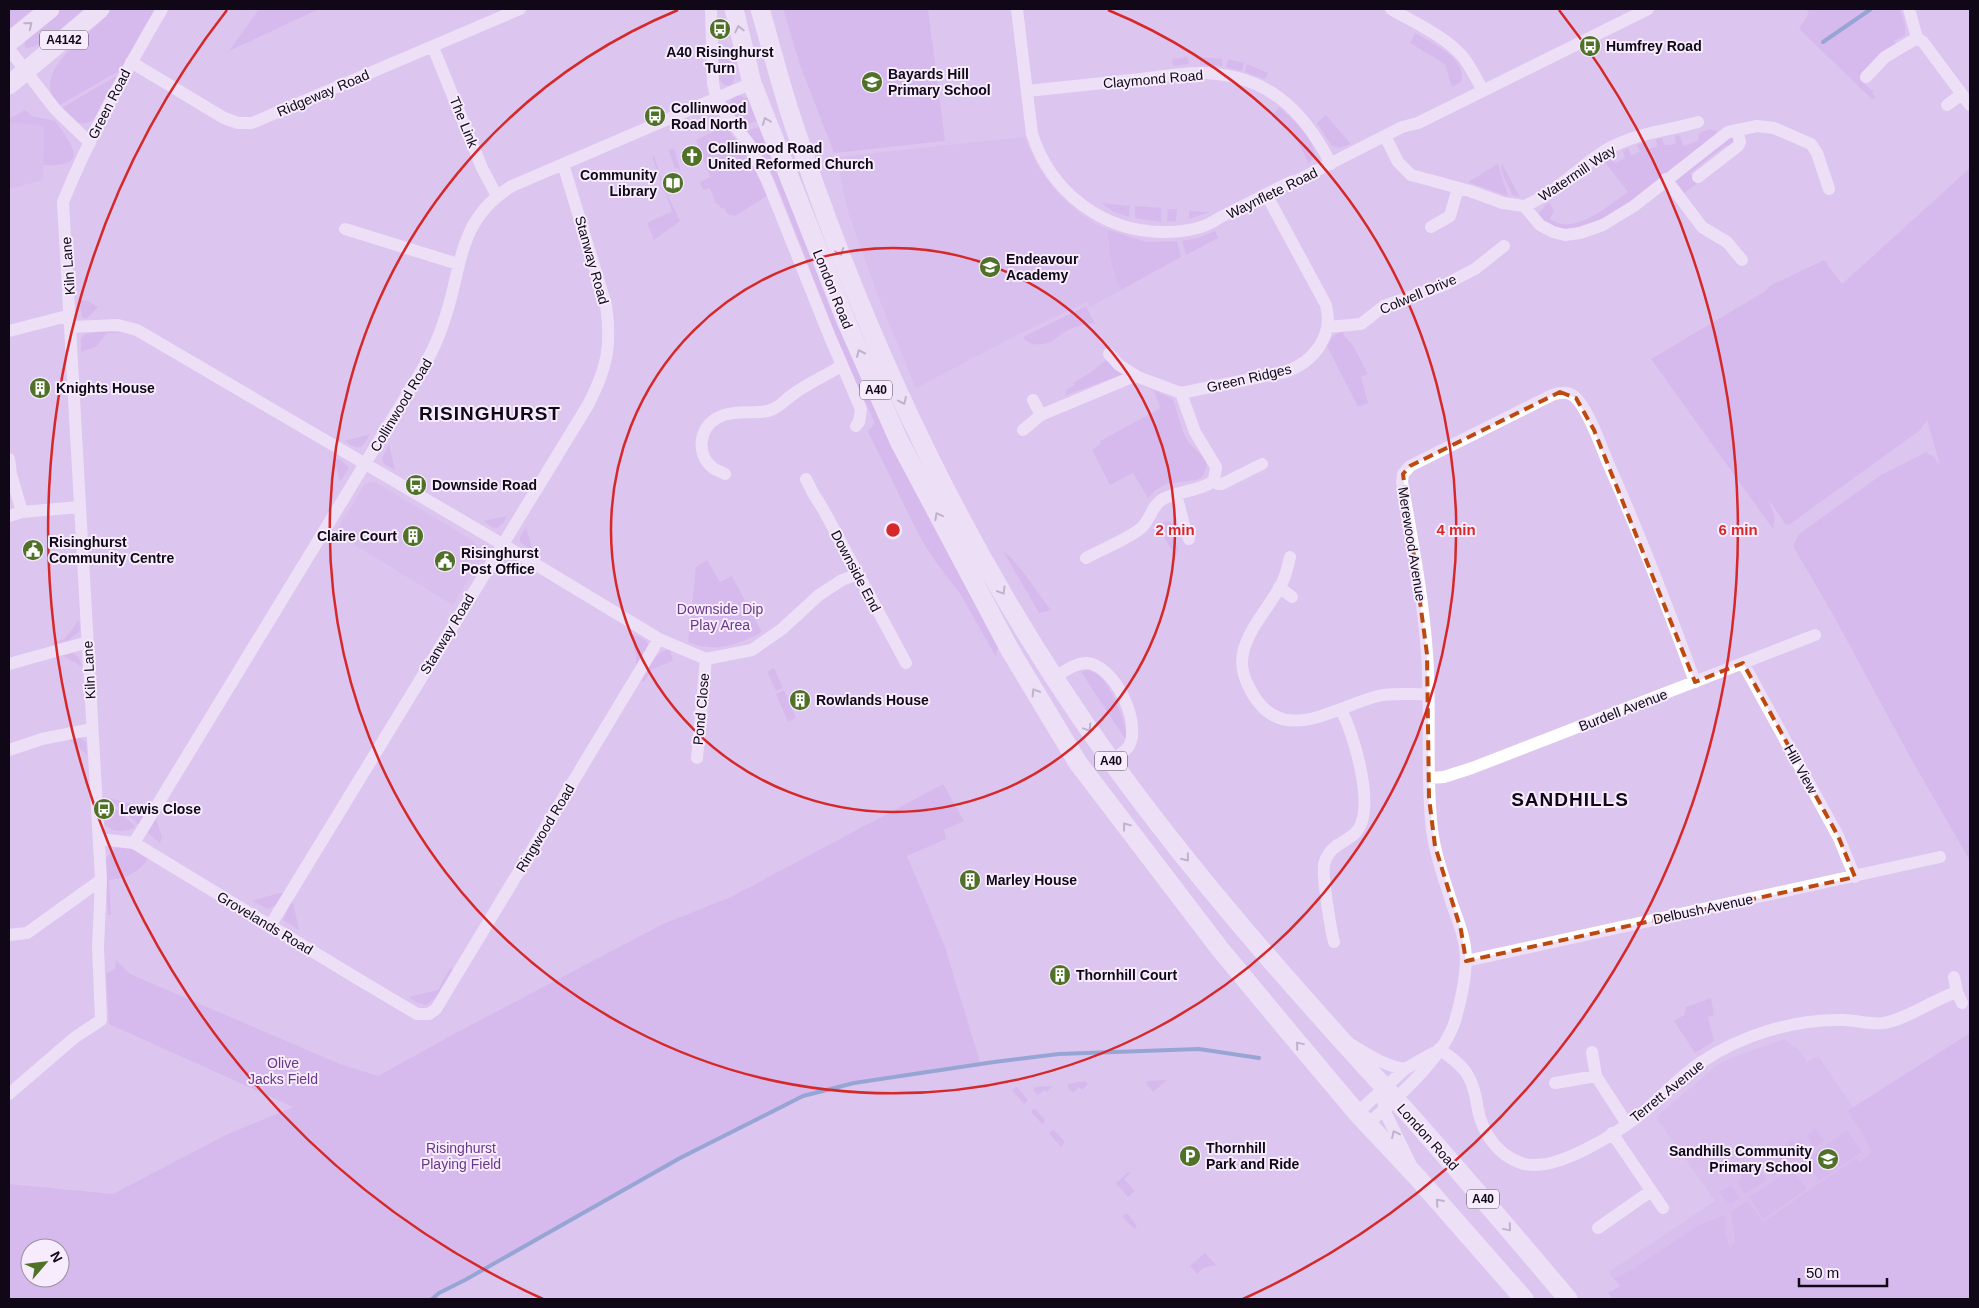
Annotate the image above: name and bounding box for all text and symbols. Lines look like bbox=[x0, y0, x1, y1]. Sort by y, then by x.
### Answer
bus stop icon: A40 Risinghurst Turn bbox=[708, 17, 732, 41]
one-way arrow bbox=[23, 23, 32, 31]
one-way arrow bbox=[734, 24, 745, 33]
road number: A4142 bbox=[40, 30, 88, 50]
bus stop icon: Humfrey Road bbox=[1578, 34, 1602, 58]
place label: Humfrey Road bbox=[1606, 38, 1702, 54]
place label: A40 Risinghurst Turn bbox=[666, 44, 774, 76]
street label: Green Road bbox=[85, 66, 133, 142]
street label: Ridgeway Road bbox=[274, 66, 372, 120]
place label: Bayards Hill Primary School bbox=[888, 66, 991, 98]
street label: Claymond Road bbox=[1102, 67, 1204, 91]
school or university icon: Bayards Hill Primary School bbox=[860, 70, 884, 94]
street label: The Link bbox=[447, 94, 482, 151]
place label: Collinwood Road North bbox=[671, 100, 747, 132]
bus stop icon: Collinwood Road North bbox=[643, 104, 667, 128]
one-way arrow bbox=[762, 117, 773, 126]
place label: Collinwood Road United Reformed Church bbox=[708, 140, 874, 172]
street label: Watermill Way bbox=[1536, 141, 1618, 205]
church icon: Collinwood Road United Reformed Church bbox=[680, 144, 704, 168]
street label: Waynflete Road bbox=[1224, 164, 1320, 222]
place label: Community Library bbox=[580, 167, 657, 199]
library icon: Community Library bbox=[661, 171, 685, 195]
street label: Stanway Road bbox=[572, 214, 612, 306]
street label: Kiln Lane bbox=[58, 236, 78, 296]
street label: London Road bbox=[810, 247, 856, 331]
one-way arrow bbox=[834, 247, 844, 256]
place label: Endeavour Academy bbox=[1006, 251, 1079, 283]
school or university icon: Endeavour Academy bbox=[978, 255, 1002, 279]
street label: Colwell Drive bbox=[1377, 271, 1459, 317]
one-way arrow bbox=[856, 349, 867, 358]
street label: Collinwood Road bbox=[367, 356, 435, 454]
street label: Green Ridges bbox=[1205, 360, 1293, 396]
building icon: Knights House bbox=[28, 376, 52, 400]
place label: Knights House bbox=[56, 380, 155, 396]
road number: A40 bbox=[860, 380, 892, 400]
one-way arrow bbox=[897, 396, 907, 405]
district label: RISINGHURST bbox=[419, 403, 561, 424]
bus stop icon: Downside Road bbox=[404, 473, 428, 497]
place label: Downside Road bbox=[432, 477, 537, 493]
street label: Merewood Avenue bbox=[1395, 486, 1429, 603]
one-way arrow bbox=[934, 512, 944, 521]
centre of rings bbox=[884, 521, 902, 539]
text: 2 min bbox=[1155, 521, 1195, 538]
text: 4 min bbox=[1436, 521, 1476, 538]
text: 6 min bbox=[1718, 521, 1758, 538]
building icon: Claire Court bbox=[401, 524, 425, 548]
street label: Downside End bbox=[828, 527, 884, 615]
place label: Claire Court bbox=[317, 528, 397, 544]
place label: Risinghurst Community Centre bbox=[49, 534, 174, 566]
public building icon: Risinghurst Community Centre bbox=[21, 538, 45, 562]
place label: Risinghurst Post Office bbox=[461, 545, 539, 577]
public building icon: Risinghurst Post Office bbox=[433, 549, 457, 573]
one-way arrow bbox=[995, 585, 1005, 594]
street label: Stanway Road bbox=[417, 591, 477, 677]
park label: Downside Dip Play Area bbox=[677, 601, 763, 633]
street label: Kiln Lane bbox=[79, 640, 99, 700]
street label: Pond Close bbox=[690, 672, 712, 746]
street label: Burdell Avenue bbox=[1576, 686, 1670, 734]
building icon: Rowlands House bbox=[788, 688, 812, 712]
one-way arrow bbox=[1032, 689, 1042, 698]
place label: Rowlands House bbox=[816, 692, 929, 708]
one-way arrow bbox=[1082, 723, 1092, 732]
street label: Hill View bbox=[1781, 742, 1821, 797]
road number: A40 bbox=[1095, 751, 1127, 770]
street label: Ringwood Road bbox=[512, 781, 578, 875]
district label: SANDHILLS bbox=[1511, 789, 1629, 810]
bus stop icon: Lewis Close bbox=[92, 797, 116, 821]
place label: Lewis Close bbox=[120, 801, 201, 817]
one-way arrow bbox=[1124, 823, 1132, 832]
one-way arrow bbox=[1180, 852, 1189, 862]
building icon: Marley House bbox=[958, 868, 982, 892]
place label: Marley House bbox=[986, 872, 1077, 888]
street label: Grovelands Road bbox=[214, 888, 316, 958]
street label: Delbush Avenue bbox=[1652, 891, 1755, 927]
building icon: Thornhill Court bbox=[1048, 963, 1072, 987]
place label: Thornhill Court bbox=[1076, 967, 1177, 983]
one-way arrow bbox=[1296, 1042, 1305, 1051]
park label: Olive Jacks Field bbox=[248, 1055, 318, 1087]
street label: Terrett Avenue bbox=[1627, 1056, 1707, 1126]
street label: London Road bbox=[1394, 1100, 1462, 1174]
one-way arrow bbox=[1391, 1130, 1402, 1139]
park label: Risinghurst Playing Field bbox=[421, 1140, 501, 1172]
place label: Thornhill Park and Ride bbox=[1206, 1140, 1300, 1172]
place label: Sandhills Community Primary School bbox=[1669, 1143, 1812, 1175]
parking icon: Thornhill Park and Ride bbox=[1178, 1144, 1202, 1168]
school or university icon: Sandhills Community Primary School bbox=[1816, 1147, 1840, 1171]
road number: A40 bbox=[1467, 1190, 1499, 1208]
one-way arrow bbox=[1436, 1199, 1445, 1208]
one-way arrow bbox=[1502, 1223, 1511, 1232]
north arrow bbox=[20, 1238, 70, 1288]
text: N bbox=[47, 1249, 66, 1265]
scale bar bbox=[1799, 1256, 1886, 1288]
text: 50 m bbox=[1806, 1264, 1839, 1281]

